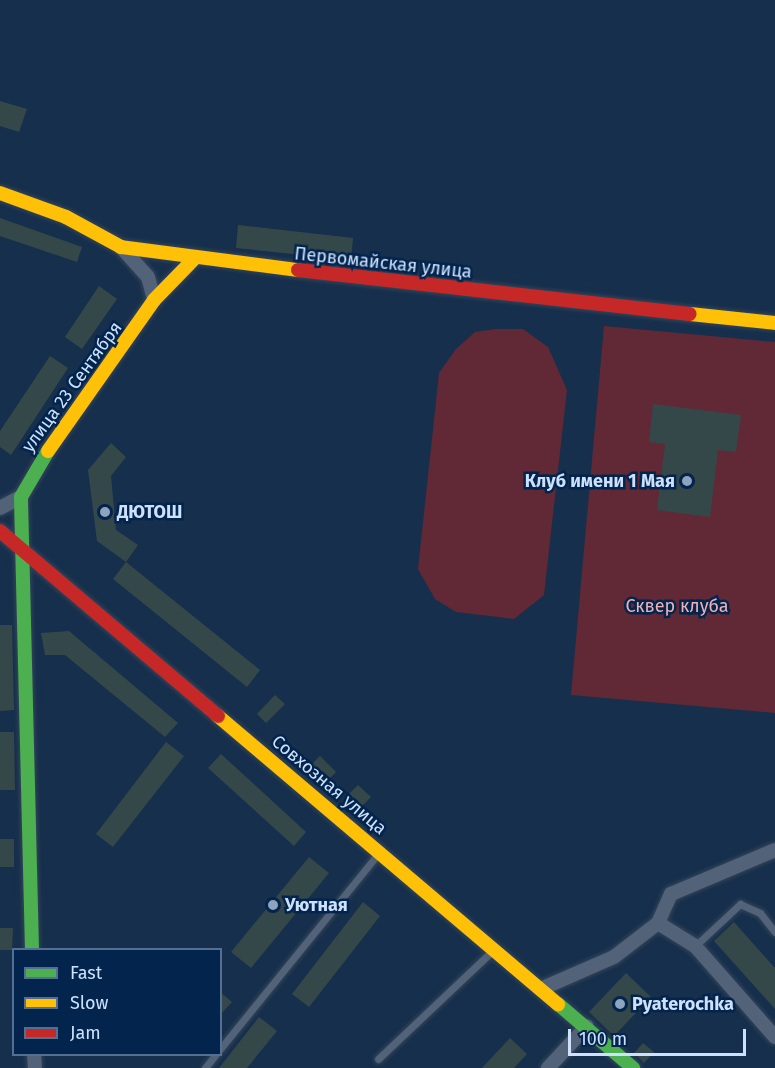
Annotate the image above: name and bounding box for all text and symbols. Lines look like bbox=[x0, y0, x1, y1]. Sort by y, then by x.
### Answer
street label: Первомайская улица bbox=[293, 243, 473, 283]
street label: улица 23 Сентября bbox=[17, 317, 127, 457]
place label: Клуб имени 1 Мая bbox=[525, 470, 675, 492]
marker: Клуб имени 1 Мая bbox=[680, 474, 694, 488]
place label: ДЮТОШ bbox=[117, 501, 182, 523]
marker: ДЮТОШ bbox=[98, 505, 112, 519]
park label: Сквер клуба bbox=[625, 595, 729, 617]
street label: Совхозная улица bbox=[267, 731, 391, 839]
place label: Уютная bbox=[285, 894, 348, 916]
marker: Уютная bbox=[266, 898, 280, 912]
legend bbox=[12, 948, 222, 1056]
text: Fast bbox=[70, 962, 102, 984]
text: Slow bbox=[70, 992, 108, 1014]
place label: Pyaterochka bbox=[632, 993, 734, 1015]
marker: Pyaterochka bbox=[613, 997, 627, 1011]
scale bar bbox=[571, 1017, 750, 1055]
text: Jam bbox=[70, 1022, 101, 1044]
text: 100 m bbox=[579, 1028, 627, 1050]

